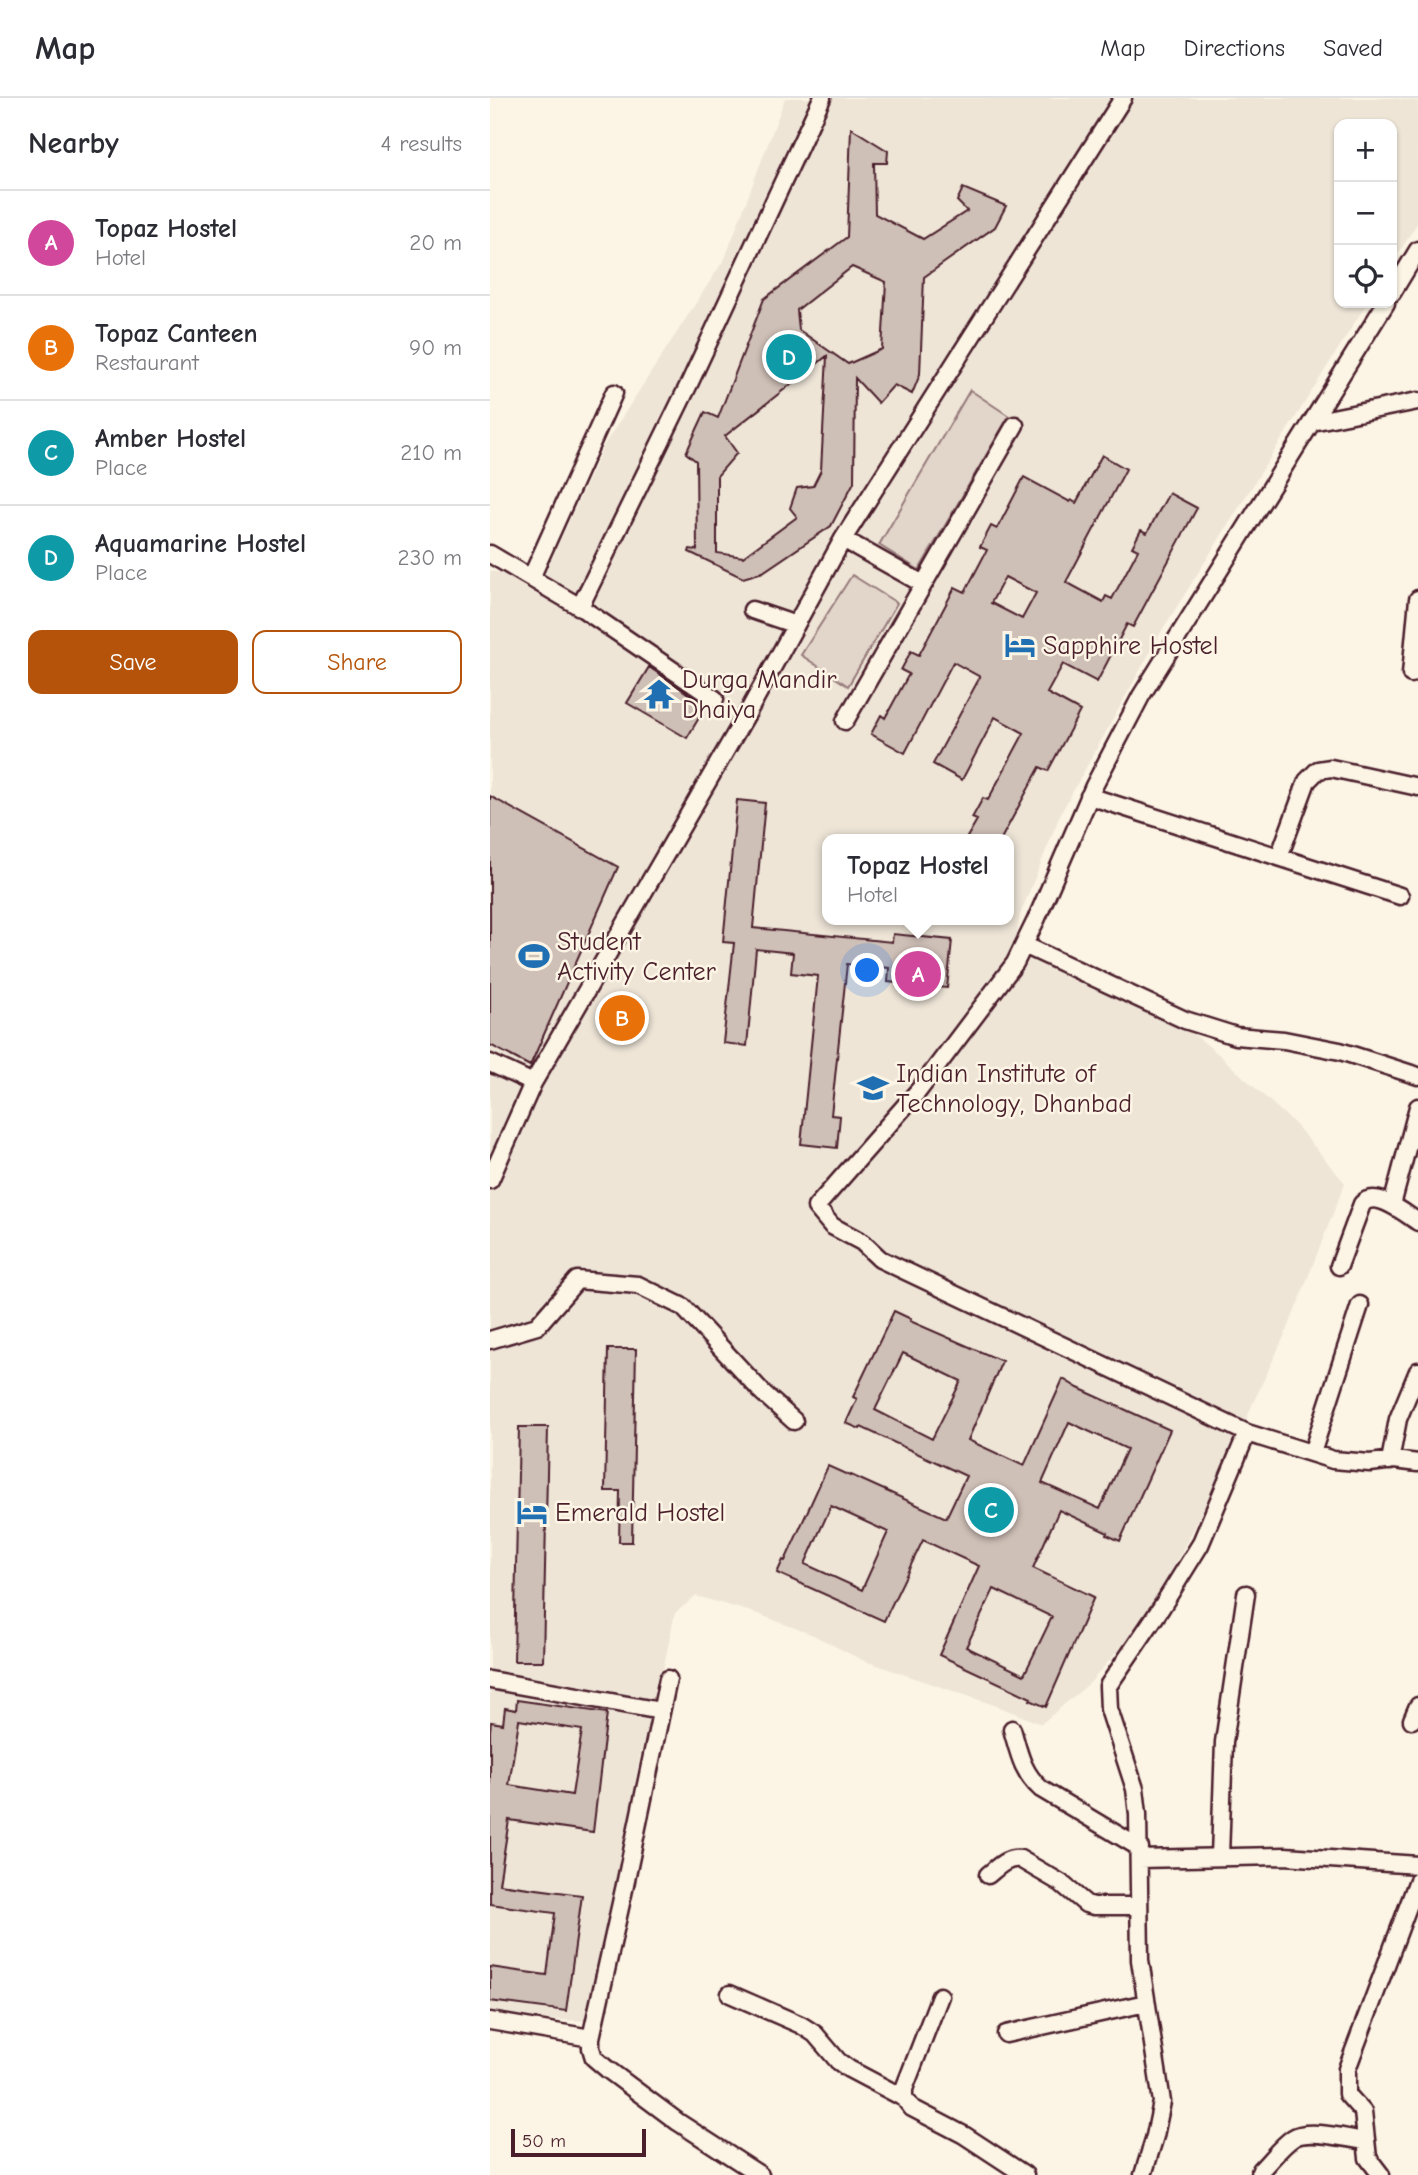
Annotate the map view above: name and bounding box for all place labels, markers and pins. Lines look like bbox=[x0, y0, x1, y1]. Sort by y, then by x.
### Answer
pin: D bbox=[766, 331, 812, 383]
hotel icon: Sapphire Hostel bbox=[1003, 628, 1037, 662]
place label: Sapphire Hostel bbox=[1043, 631, 1218, 661]
place label: Durga Mandir Dhaiya bbox=[682, 665, 837, 725]
temple icon: Durga Mandir Dhaiya bbox=[642, 677, 676, 711]
place label: Student Activity Center bbox=[557, 927, 717, 987]
sports icon: Student Activity Center bbox=[517, 939, 551, 973]
pin: A bbox=[895, 948, 941, 1000]
pin: B bbox=[599, 992, 645, 1044]
place label: Indian Institute of Technology, Dhanbad bbox=[896, 1059, 1132, 1119]
school or university icon: Indian Institute of Technology, Dhanbad bbox=[856, 1071, 890, 1105]
pin: C bbox=[968, 1484, 1014, 1536]
hotel icon: Emerald Hostel bbox=[515, 1495, 549, 1529]
place label: Emerald Hostel bbox=[555, 1498, 725, 1528]

